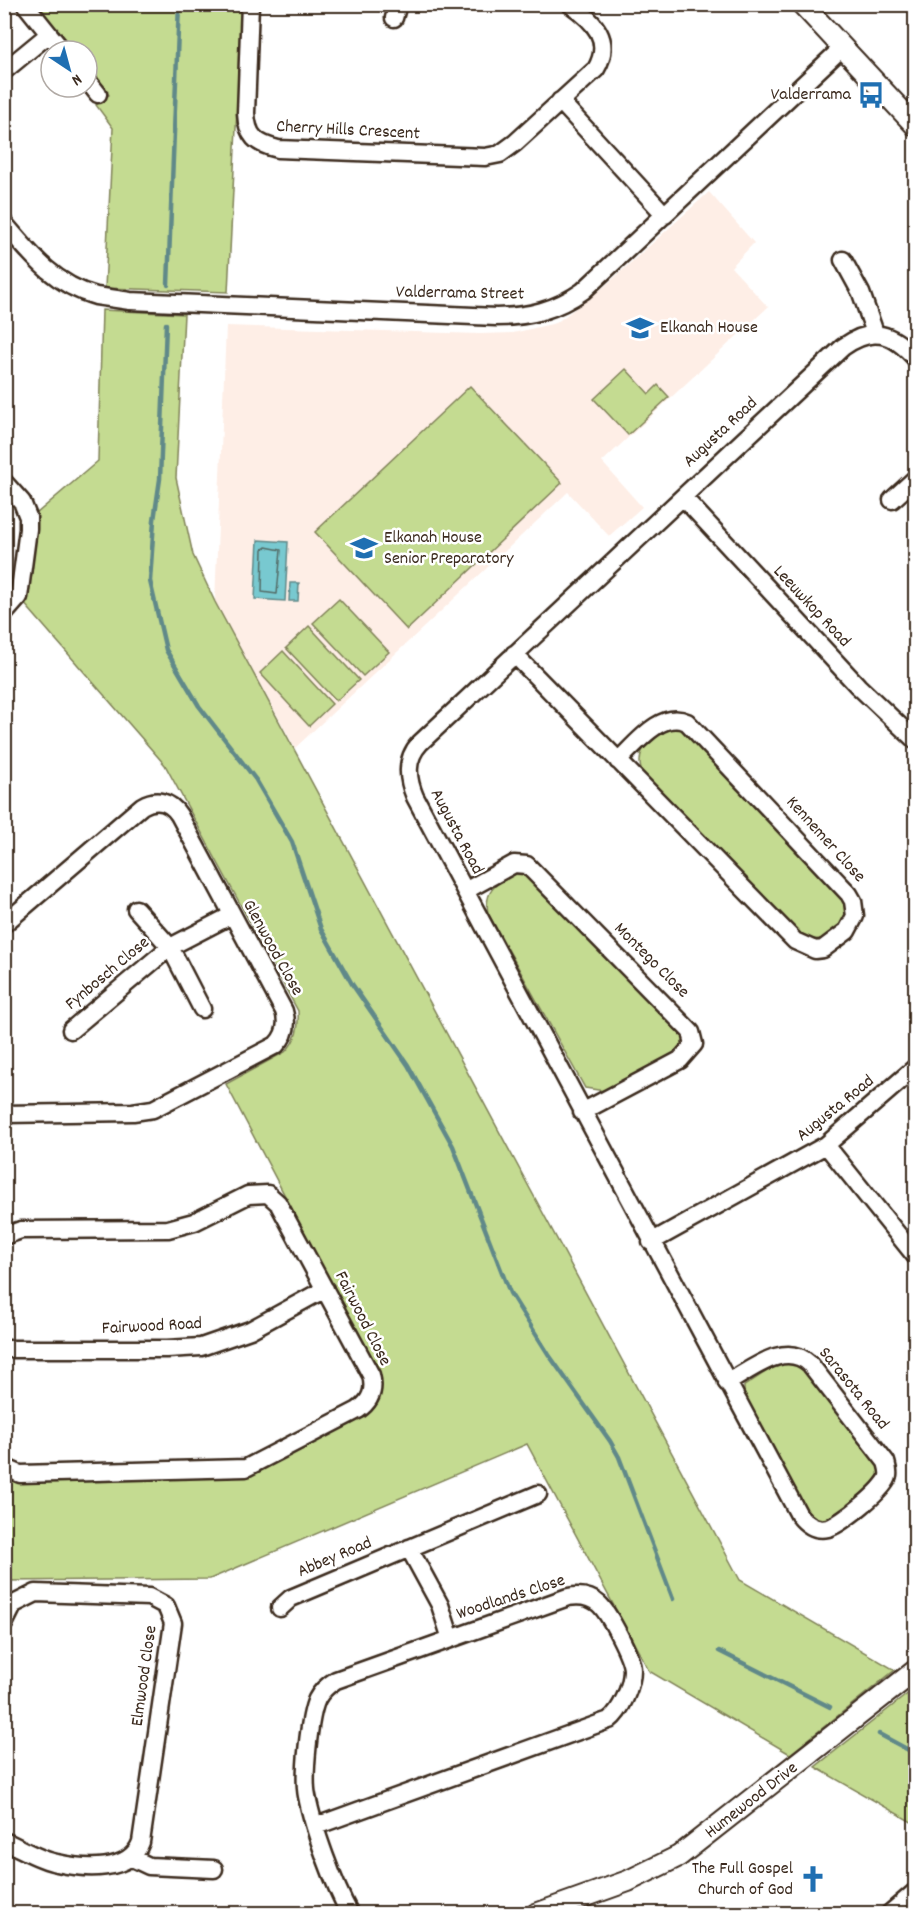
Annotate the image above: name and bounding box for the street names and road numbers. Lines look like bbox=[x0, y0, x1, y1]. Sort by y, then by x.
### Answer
street label: Cherry Hills Crescent bbox=[276, 115, 421, 147]
street label: Valderrama Street bbox=[396, 280, 525, 308]
street label: Augusta Road bbox=[678, 392, 764, 474]
street label: Leeuwkop Road bbox=[766, 560, 856, 654]
street label: Augusta Road bbox=[423, 785, 489, 879]
street label: Kennemer Close bbox=[779, 791, 871, 889]
street label: Glenwood Close bbox=[235, 895, 309, 1001]
street label: Montego Close bbox=[607, 917, 695, 1005]
street label: Fynbosch Close bbox=[60, 931, 156, 1017]
street label: Augusta Road bbox=[792, 1070, 880, 1148]
street label: Fairwood Close bbox=[327, 1267, 397, 1371]
street label: Fairwood Road bbox=[101, 1312, 203, 1342]
street label: Sarasota Road bbox=[812, 1342, 894, 1436]
street label: Abbey Road bbox=[294, 1531, 376, 1585]
street label: Woodlands Close bbox=[454, 1569, 569, 1627]
street label: Elmwood Close bbox=[126, 1624, 164, 1728]
street label: Humewood Drive bbox=[700, 1757, 804, 1845]

